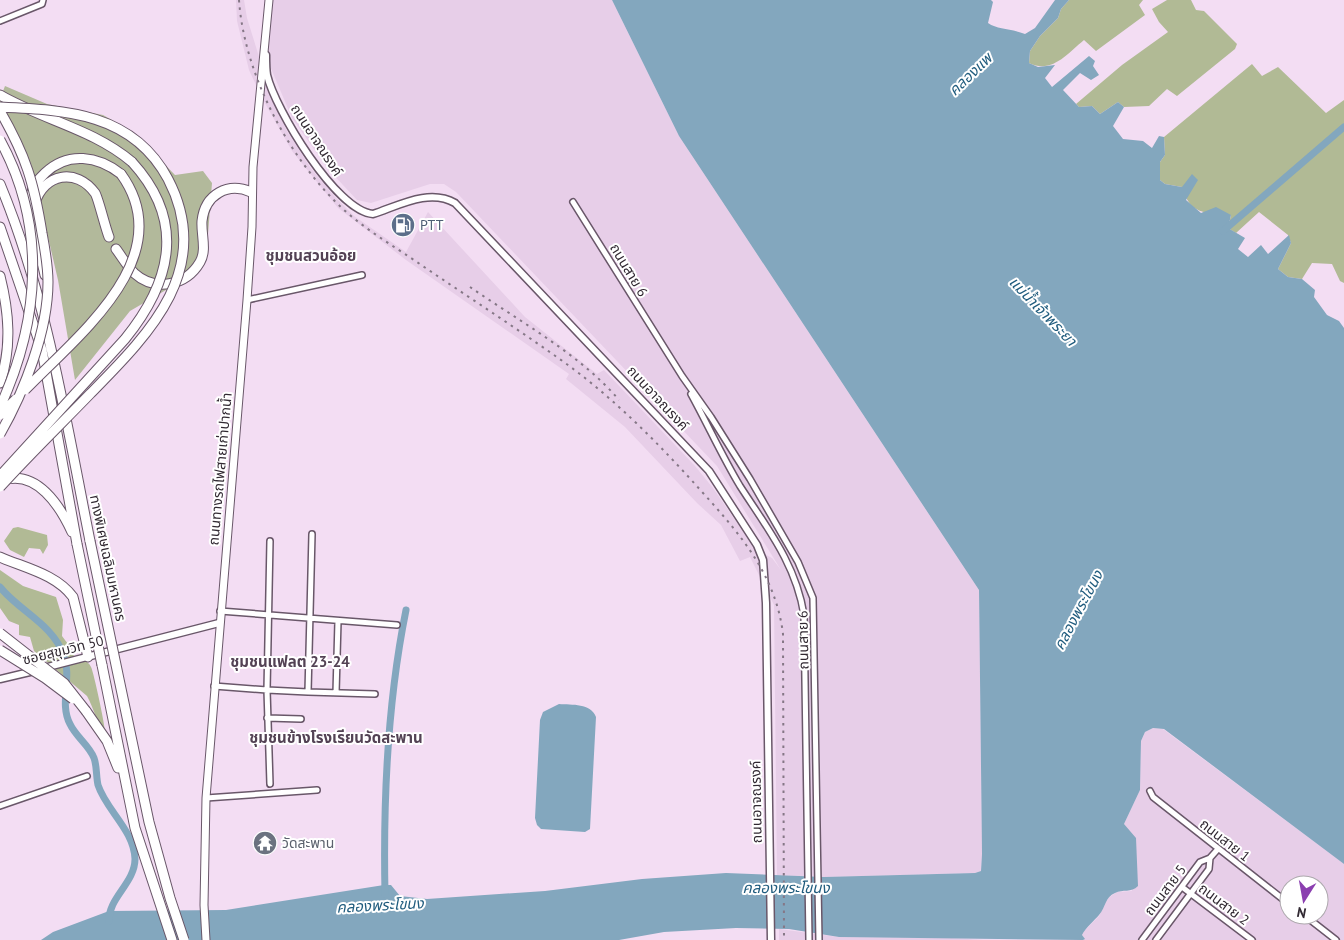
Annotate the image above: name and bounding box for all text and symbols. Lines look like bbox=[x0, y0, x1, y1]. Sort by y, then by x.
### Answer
water label: คลองแพ bbox=[944, 48, 997, 99]
street label: ถนนอาจณรงค์ bbox=[287, 101, 347, 179]
fuel station icon: PTT bbox=[390, 212, 416, 238]
place label: PTT bbox=[420, 216, 444, 234]
street label: ถนนสาย 6 bbox=[606, 240, 652, 300]
district label: ชุมชนสวนอ้อย bbox=[266, 246, 356, 265]
water label: แม่น้ำเจ้าพระยา bbox=[1005, 272, 1082, 350]
street label: ถนนอาจณรงค์ bbox=[623, 362, 693, 434]
street label: ถนนทางรถไฟสายเก่าปากน้ำ bbox=[203, 392, 236, 546]
street label: ทางพิเศษเฉลิมมหานคร bbox=[86, 493, 130, 623]
water label: คลองพระโขนง bbox=[1049, 566, 1107, 653]
street label: ถนนสาย 6 bbox=[793, 610, 813, 670]
street label: ซอยสุขุมวิท 50 bbox=[21, 631, 106, 669]
district label: ชุมชนแฟลต 23-24 bbox=[230, 652, 350, 671]
district label: ชุมชนข้างโรงเรียนวัดสะพาน bbox=[249, 728, 423, 747]
street label: ถนนอาจณรงค์ bbox=[746, 761, 766, 843]
street label: ถนนสาย 1 bbox=[1196, 815, 1254, 865]
temple icon: วัดสะพาน bbox=[252, 830, 278, 856]
place label: วัดสะพาน bbox=[282, 834, 334, 852]
street label: ถนนสาย 5 bbox=[1140, 861, 1190, 919]
north arrow bbox=[1279, 875, 1329, 925]
water label: คลองพระโขนง bbox=[742, 878, 831, 897]
street label: ถนนสาย 2 bbox=[1195, 879, 1253, 929]
water label: คลองพระโขนง bbox=[336, 893, 425, 917]
text: N bbox=[1295, 903, 1308, 922]

